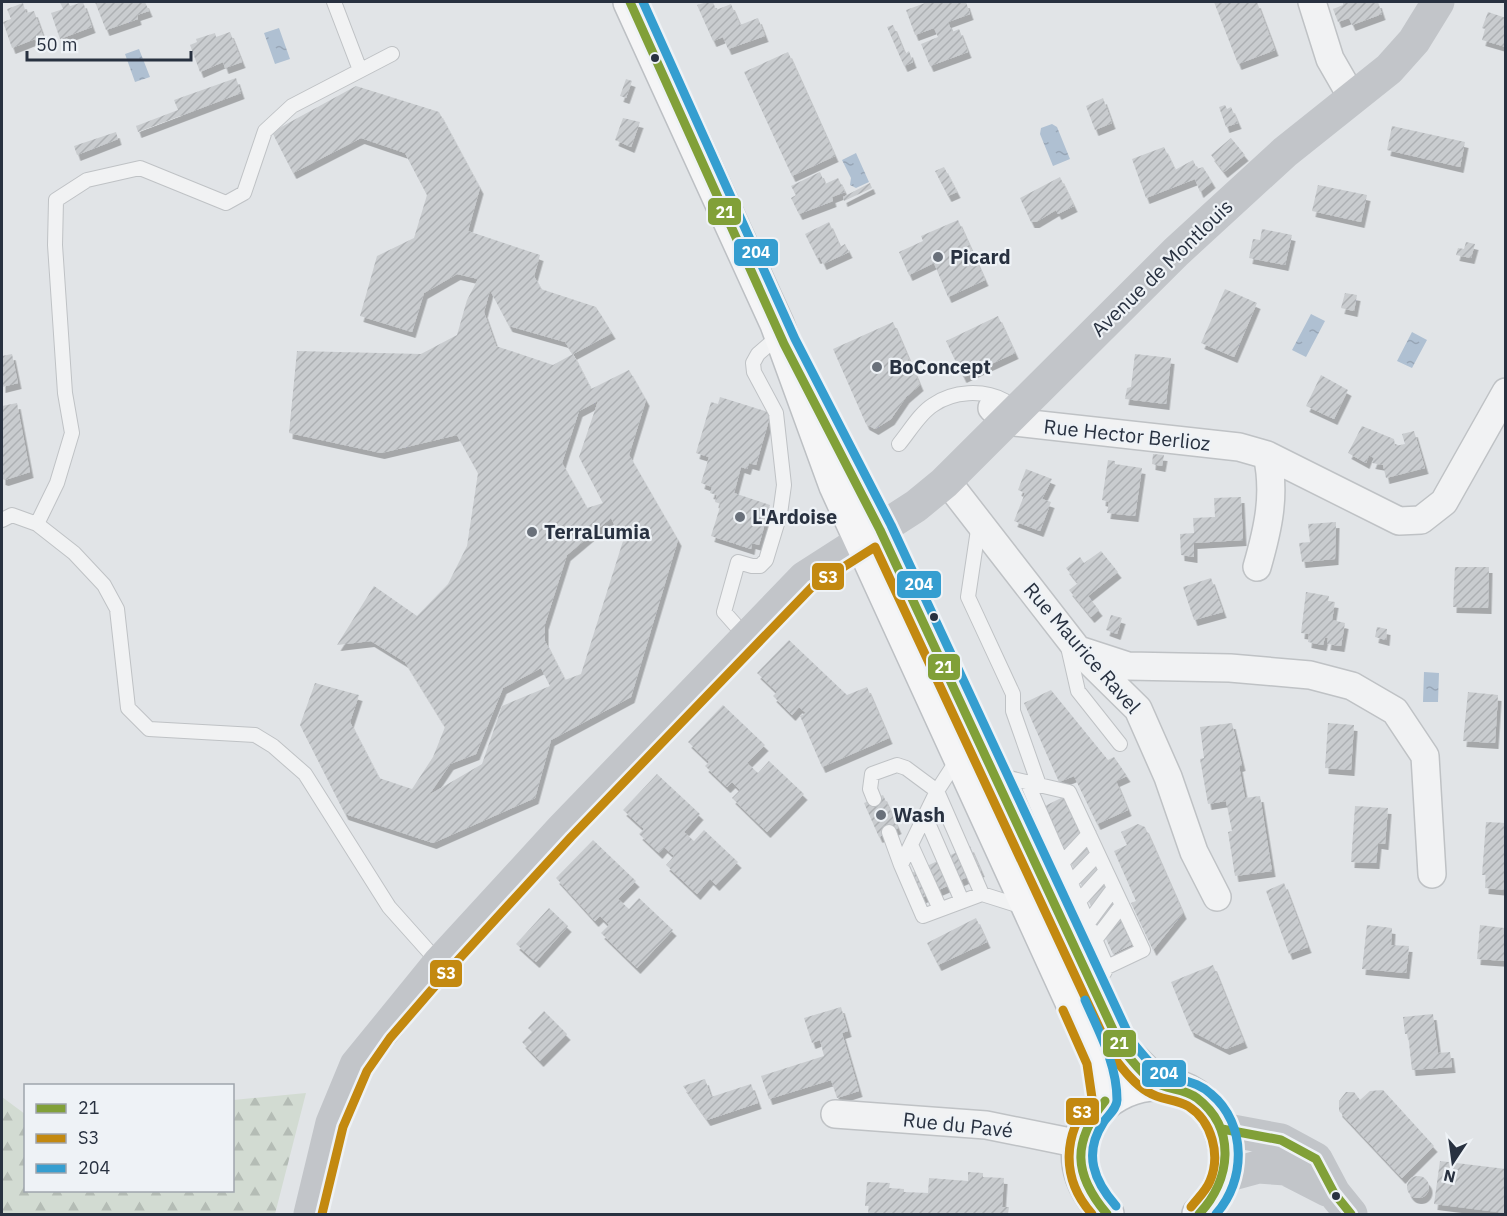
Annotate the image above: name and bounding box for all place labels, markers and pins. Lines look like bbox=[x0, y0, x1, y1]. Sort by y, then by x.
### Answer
unlabelled marker bbox=[649, 52, 661, 64]
place label: Picard bbox=[950, 243, 1011, 270]
marker: Picard bbox=[931, 250, 945, 264]
place label: BoConcept bbox=[889, 353, 991, 380]
marker: BoConcept bbox=[870, 360, 884, 374]
place label: L'Ardoise bbox=[752, 503, 837, 530]
marker: L'Ardoise bbox=[733, 510, 747, 524]
place label: TerraLumia bbox=[544, 518, 650, 545]
marker: TerraLumia bbox=[525, 525, 539, 539]
unlabelled marker bbox=[928, 611, 940, 623]
place label: Wash bbox=[893, 801, 945, 828]
marker: Wash bbox=[874, 808, 888, 822]
unlabelled marker bbox=[1330, 1190, 1342, 1202]

